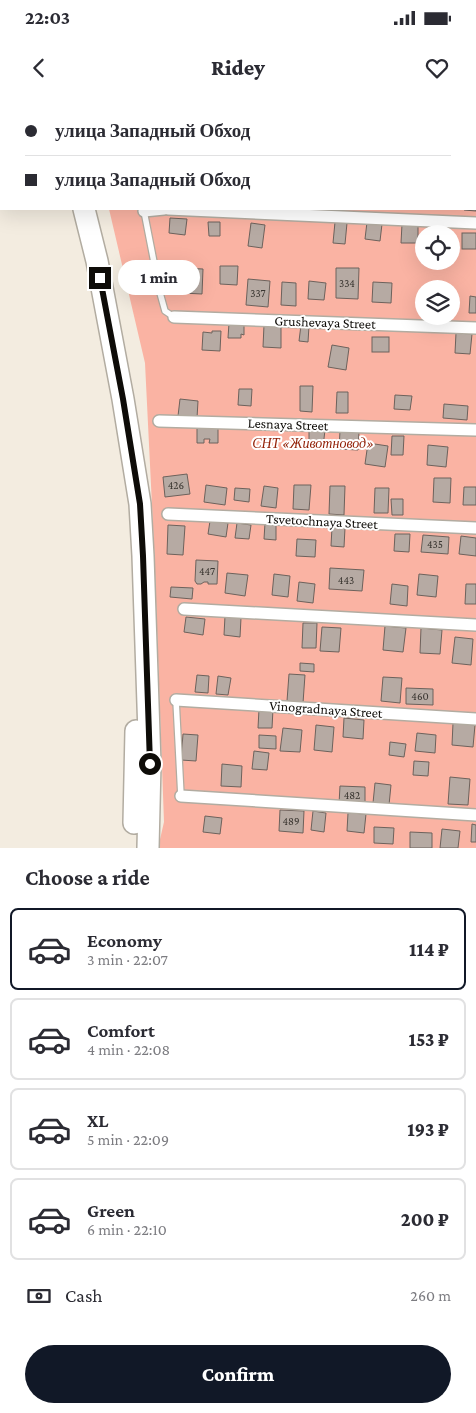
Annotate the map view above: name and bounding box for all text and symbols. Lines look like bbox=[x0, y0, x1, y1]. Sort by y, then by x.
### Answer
text: 22:03 bbox=[25, 7, 70, 28]
icon: back bbox=[25, 54, 53, 82]
icon: heart bbox=[423, 54, 451, 82]
text: Ridey bbox=[211, 55, 265, 80]
text: улица Западный Обход bbox=[55, 120, 250, 141]
text: улица Западный Обход bbox=[55, 169, 250, 190]
map controls bbox=[415, 225, 460, 325]
button: locate bbox=[415, 225, 460, 270]
callout: 1 min bbox=[118, 260, 200, 296]
route end bbox=[89, 267, 111, 289]
text: 1 min bbox=[140, 269, 178, 286]
house number: 334 bbox=[339, 277, 355, 289]
button: layers bbox=[415, 280, 460, 325]
house number: 337 bbox=[250, 287, 266, 299]
street label: Grushevaya Street bbox=[274, 312, 376, 332]
street label: Lesnaya Street bbox=[247, 415, 329, 433]
park label: СНТ «Животновод» bbox=[252, 435, 374, 451]
house number: 426 bbox=[168, 479, 184, 491]
street label: Tsvetochnaya Street bbox=[266, 510, 379, 532]
house number: 435 bbox=[427, 538, 443, 550]
house number: 447 bbox=[199, 565, 215, 577]
house number: 443 bbox=[338, 574, 354, 586]
house number: 460 bbox=[411, 690, 429, 702]
street label: Vinogradnaya Street bbox=[269, 697, 383, 721]
route start bbox=[139, 753, 161, 775]
house number: 482 bbox=[344, 789, 360, 801]
house number: 489 bbox=[282, 815, 300, 827]
text: Choose a ride bbox=[25, 865, 150, 890]
icon: car bbox=[27, 927, 72, 972]
text: Economy bbox=[87, 930, 162, 951]
text: 114 ₽ bbox=[409, 939, 449, 960]
text: 3 min · 22:07 bbox=[87, 951, 168, 968]
icon: car bbox=[27, 1017, 72, 1062]
text: Comfort bbox=[87, 1020, 155, 1041]
text: 153 ₽ bbox=[409, 1029, 449, 1050]
text: 4 min · 22:08 bbox=[87, 1041, 170, 1058]
icon: car bbox=[27, 1107, 72, 1152]
text: XL bbox=[87, 1110, 109, 1131]
text: 193 ₽ bbox=[407, 1119, 449, 1140]
text: 5 min · 22:09 bbox=[87, 1131, 169, 1148]
icon: car bbox=[27, 1197, 72, 1242]
text: Green bbox=[87, 1200, 135, 1221]
text: 200 ₽ bbox=[401, 1209, 449, 1230]
text: 6 min · 22:10 bbox=[87, 1221, 167, 1238]
icon: cash bbox=[25, 1282, 53, 1310]
text: Cash bbox=[65, 1285, 103, 1306]
text: 260 m bbox=[410, 1287, 451, 1304]
button: Confirm bbox=[25, 1345, 451, 1403]

